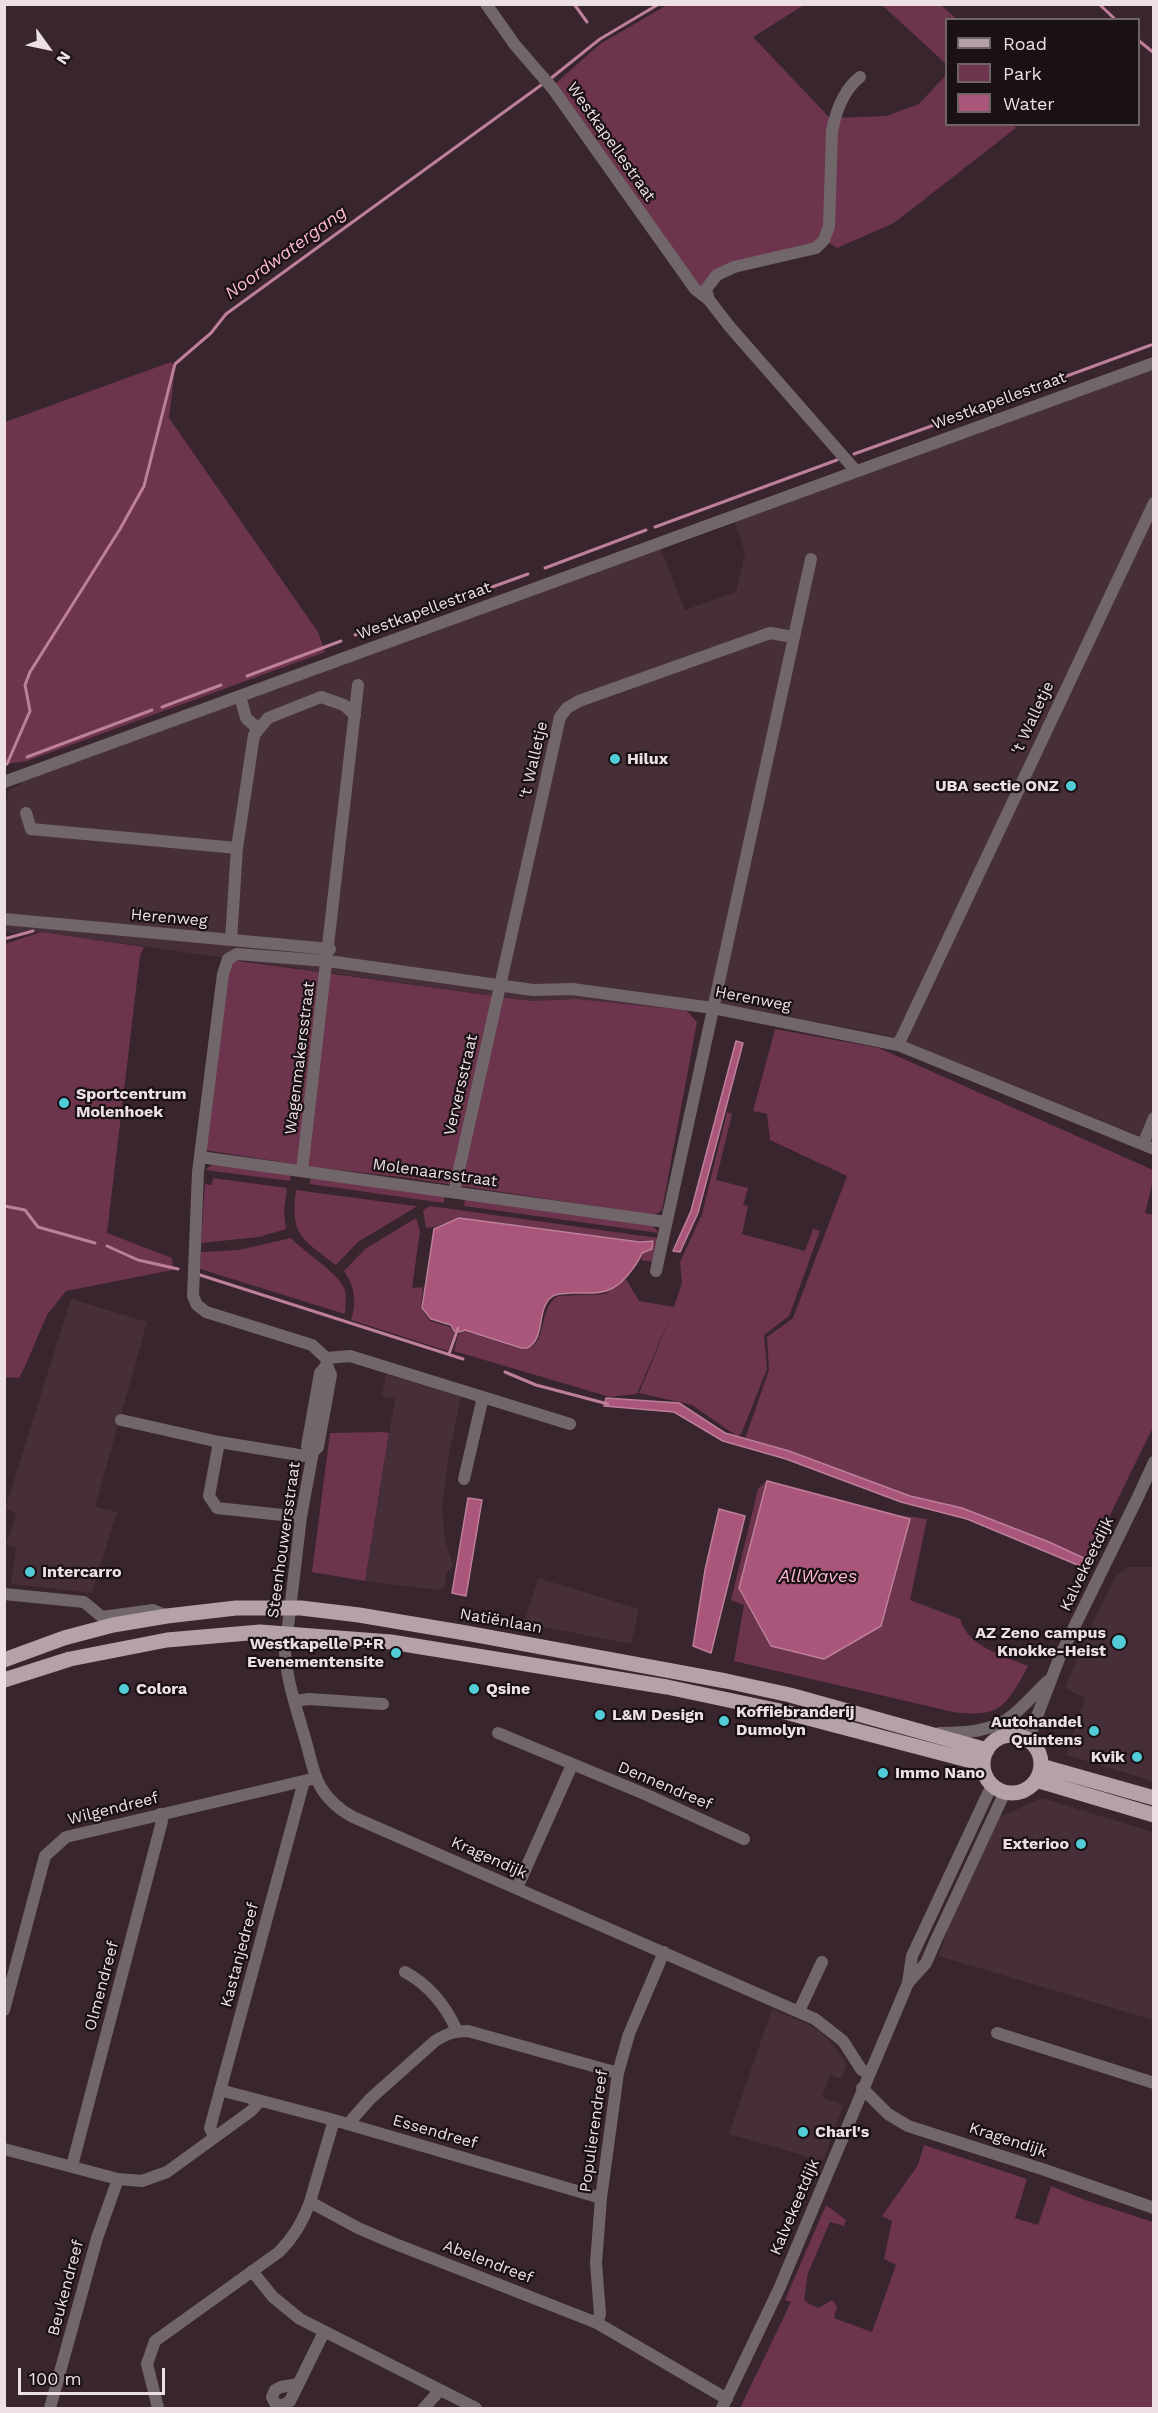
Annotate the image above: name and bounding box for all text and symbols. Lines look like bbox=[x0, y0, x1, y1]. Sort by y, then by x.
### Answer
north arrow bbox=[18, 18, 78, 78]
legend bbox=[945, 18, 1140, 126]
text: Road bbox=[1003, 33, 1047, 54]
text: N bbox=[52, 48, 75, 68]
text: Park bbox=[1003, 63, 1042, 84]
street label: Westkapellestraat bbox=[563, 79, 659, 205]
text: Water bbox=[1003, 93, 1055, 114]
water label: Noordwatergang bbox=[221, 201, 351, 305]
street label: Westkapellestraat bbox=[929, 368, 1069, 434]
street label: Westkapellestraat bbox=[354, 578, 494, 644]
street label: 't Walletje bbox=[1008, 678, 1058, 758]
street label: 't Walletje bbox=[516, 720, 552, 800]
place label: Hilux bbox=[627, 749, 668, 769]
marker: Hilux bbox=[608, 752, 622, 766]
place label: UBA sectie ONZ bbox=[935, 776, 1059, 796]
marker: UBA sectie ONZ bbox=[1064, 779, 1078, 793]
street label: Herenweg bbox=[130, 905, 208, 931]
street label: Wagenmakersstraat bbox=[281, 980, 319, 1136]
street label: Herenweg bbox=[713, 982, 793, 1016]
street label: Verversstraat bbox=[440, 1032, 482, 1138]
place label: Sportcentrum Molenhoek bbox=[76, 1084, 187, 1122]
marker: Sportcentrum Molenhoek bbox=[57, 1096, 71, 1110]
street label: Molenaarsstraat bbox=[371, 1155, 499, 1191]
street label: Steenhouwersstraat bbox=[264, 1461, 304, 1619]
street label: Kalvekeetdijk bbox=[1056, 1514, 1118, 1614]
place label: Intercarro bbox=[42, 1562, 122, 1582]
marker: Intercarro bbox=[23, 1565, 37, 1579]
water label: AllWaves bbox=[779, 1566, 857, 1588]
street label: Natiënlaan bbox=[458, 1604, 544, 1638]
place label: AZ Zeno campus Knokke-Heist bbox=[975, 1623, 1106, 1661]
marker: AZ Zeno campus Knokke-Heist bbox=[1110, 1633, 1128, 1651]
place label: Westkapelle P+R Evenementensite bbox=[247, 1634, 384, 1672]
marker: Westkapelle P+R Evenementensite bbox=[389, 1646, 403, 1660]
place label: Colora bbox=[136, 1679, 187, 1699]
place label: Qsine bbox=[486, 1679, 530, 1699]
marker: Colora bbox=[117, 1682, 131, 1696]
marker: Qsine bbox=[467, 1682, 481, 1696]
place label: Koffiebranderij Dumolyn bbox=[736, 1702, 854, 1740]
place label: L&M Design bbox=[612, 1705, 704, 1725]
marker: L&M Design bbox=[593, 1708, 607, 1722]
place label: Autohandel Quintens bbox=[991, 1712, 1082, 1750]
marker: Koffiebranderij Dumolyn bbox=[717, 1714, 731, 1728]
marker: Autohandel Quintens bbox=[1087, 1724, 1101, 1738]
place label: Kvik bbox=[1091, 1747, 1125, 1767]
marker: Kvik bbox=[1130, 1750, 1144, 1764]
street label: Dennendreef bbox=[615, 1757, 715, 1815]
place label: Immo Nano bbox=[895, 1763, 985, 1783]
marker: Immo Nano bbox=[876, 1766, 890, 1780]
street label: Wilgendreef bbox=[65, 1788, 161, 1830]
street label: Kragendijk bbox=[448, 1833, 530, 1883]
place label: Exterioo bbox=[1003, 1834, 1069, 1854]
marker: Exterioo bbox=[1074, 1837, 1088, 1851]
street label: Kastanjedreef bbox=[217, 1900, 263, 2010]
street label: Olmendreef bbox=[81, 1939, 123, 2033]
street label: Populierendreef bbox=[576, 2068, 612, 2194]
street label: Essendreef bbox=[390, 2111, 480, 2153]
street label: Kragendijk bbox=[966, 2118, 1050, 2162]
place label: Charl's bbox=[815, 2122, 869, 2142]
marker: Charl's bbox=[796, 2125, 810, 2139]
street label: Kalvekeetdijk bbox=[766, 2156, 824, 2258]
street label: Abelendreef bbox=[440, 2236, 536, 2288]
street label: Beukendreef bbox=[44, 2238, 88, 2338]
scale bar bbox=[21, 2356, 168, 2394]
text: 100 m bbox=[29, 2368, 82, 2389]

